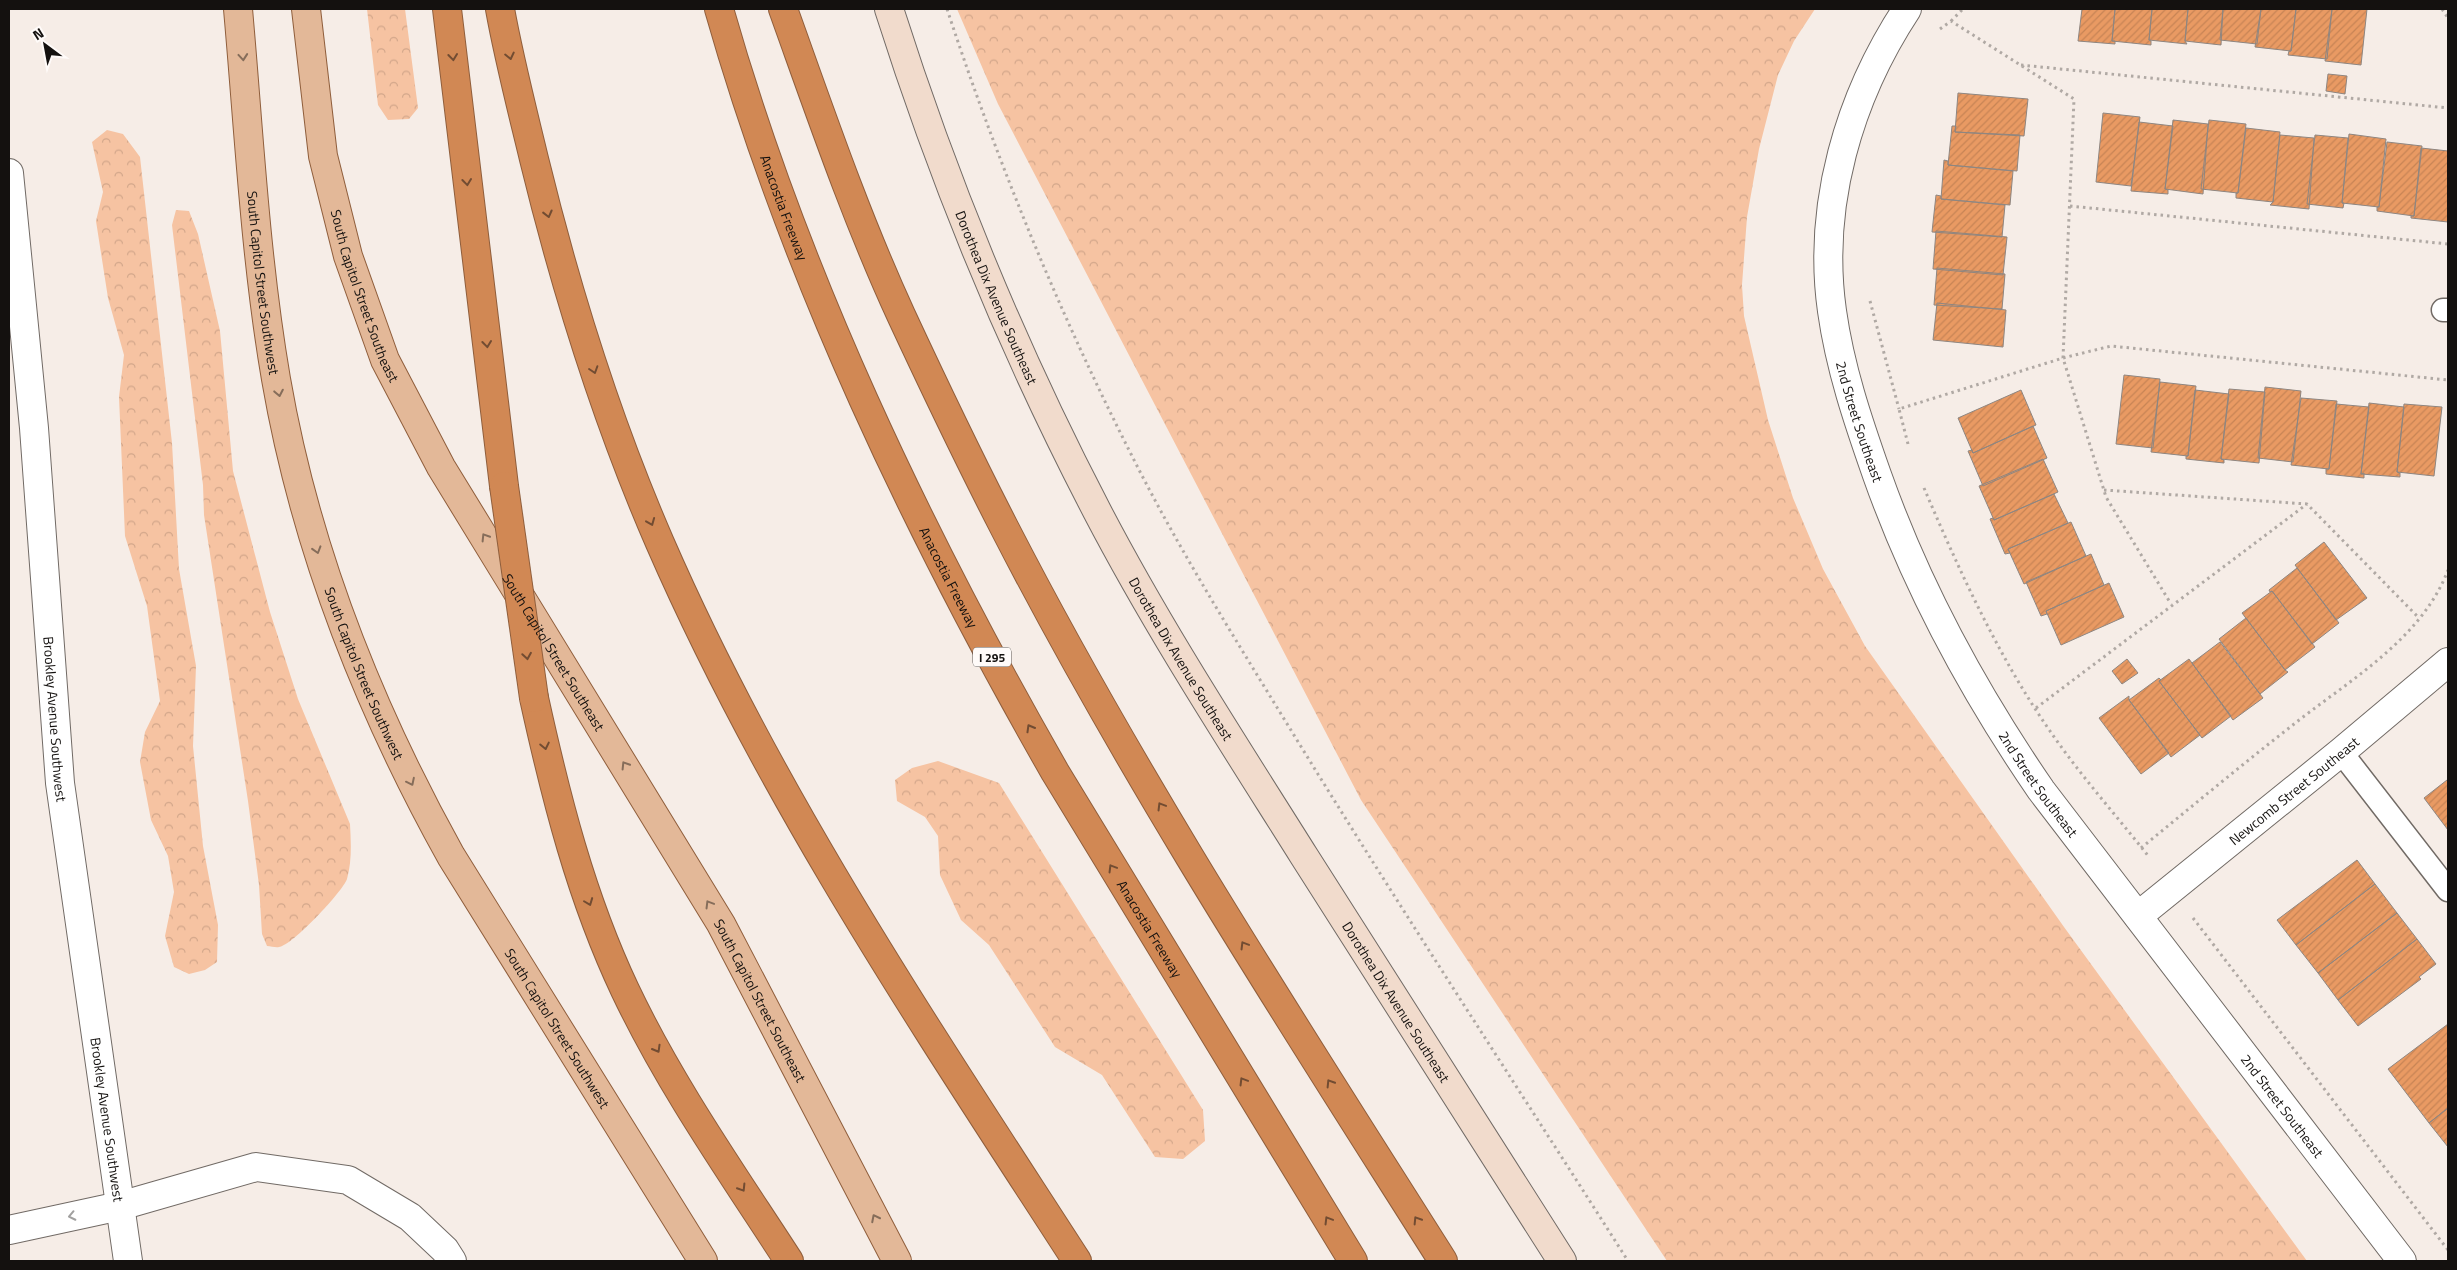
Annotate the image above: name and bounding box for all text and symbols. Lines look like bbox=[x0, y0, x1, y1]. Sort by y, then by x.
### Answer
north arrow bbox=[20, 20, 70, 70]
text: N bbox=[28, 22, 48, 45]
one-way arrow bbox=[504, 52, 515, 61]
one-way arrow bbox=[447, 53, 458, 61]
one-way arrow bbox=[237, 54, 248, 62]
street label: Anacostia Freeway bbox=[756, 152, 814, 263]
one-way arrow bbox=[461, 179, 472, 187]
street label: South Capitol Street Southwest bbox=[242, 190, 286, 376]
street label: South Capitol Street Southeast bbox=[326, 207, 405, 386]
street label: Dorothea Dix Avenue Southeast bbox=[951, 207, 1044, 388]
one-way arrow bbox=[542, 210, 553, 219]
one-way arrow bbox=[481, 340, 492, 348]
street label: 2nd Street Southeast bbox=[1831, 359, 1889, 485]
one-way arrow bbox=[588, 365, 598, 374]
one-way arrow bbox=[273, 388, 283, 397]
one-way arrow bbox=[645, 517, 656, 526]
street label: Anacostia Freeway bbox=[915, 523, 984, 632]
one-way arrow bbox=[481, 534, 491, 543]
one-way arrow bbox=[312, 546, 322, 554]
street label: South Capitol Street Southeast bbox=[498, 569, 611, 735]
street label: Dorothea Dix Avenue Southeast bbox=[1124, 573, 1239, 744]
street label: South Capitol Street Southwest bbox=[320, 584, 410, 763]
street label: Brookley Avenue Southwest bbox=[39, 636, 73, 803]
road number: I 295 bbox=[973, 648, 1011, 666]
one-way arrow bbox=[522, 652, 532, 660]
one-way arrow bbox=[1026, 724, 1036, 733]
street label: 2nd Street Southeast bbox=[1994, 727, 2084, 841]
street label: Newcomb Street Southeast bbox=[2224, 731, 2363, 849]
one-way arrow bbox=[539, 741, 550, 750]
one-way arrow bbox=[622, 761, 632, 770]
one-way arrow bbox=[405, 777, 415, 786]
one-way arrow bbox=[1157, 802, 1167, 811]
one-way arrow bbox=[1109, 864, 1119, 873]
street label: Anacostia Freeway bbox=[1112, 876, 1188, 982]
one-way arrow bbox=[583, 897, 593, 906]
one-way arrow bbox=[706, 900, 716, 909]
street label: South Capitol Street Southeast bbox=[710, 914, 812, 1085]
street label: Dorothea Dix Avenue Southeast bbox=[1338, 917, 1456, 1086]
one-way arrow bbox=[1241, 941, 1251, 950]
street label: South Capitol Street Southwest bbox=[500, 944, 616, 1112]
street label: Brookley Avenue Southwest bbox=[86, 1036, 130, 1203]
one-way arrow bbox=[651, 1044, 661, 1053]
street label: 2nd Street Southeast bbox=[2236, 1049, 2329, 1162]
one-way arrow bbox=[1239, 1078, 1249, 1087]
one-way arrow bbox=[1327, 1079, 1336, 1088]
one-way arrow bbox=[736, 1182, 745, 1191]
one-way arrow bbox=[68, 1211, 77, 1221]
one-way arrow bbox=[871, 1214, 881, 1223]
one-way arrow bbox=[1324, 1216, 1334, 1225]
one-way arrow bbox=[1414, 1216, 1423, 1226]

